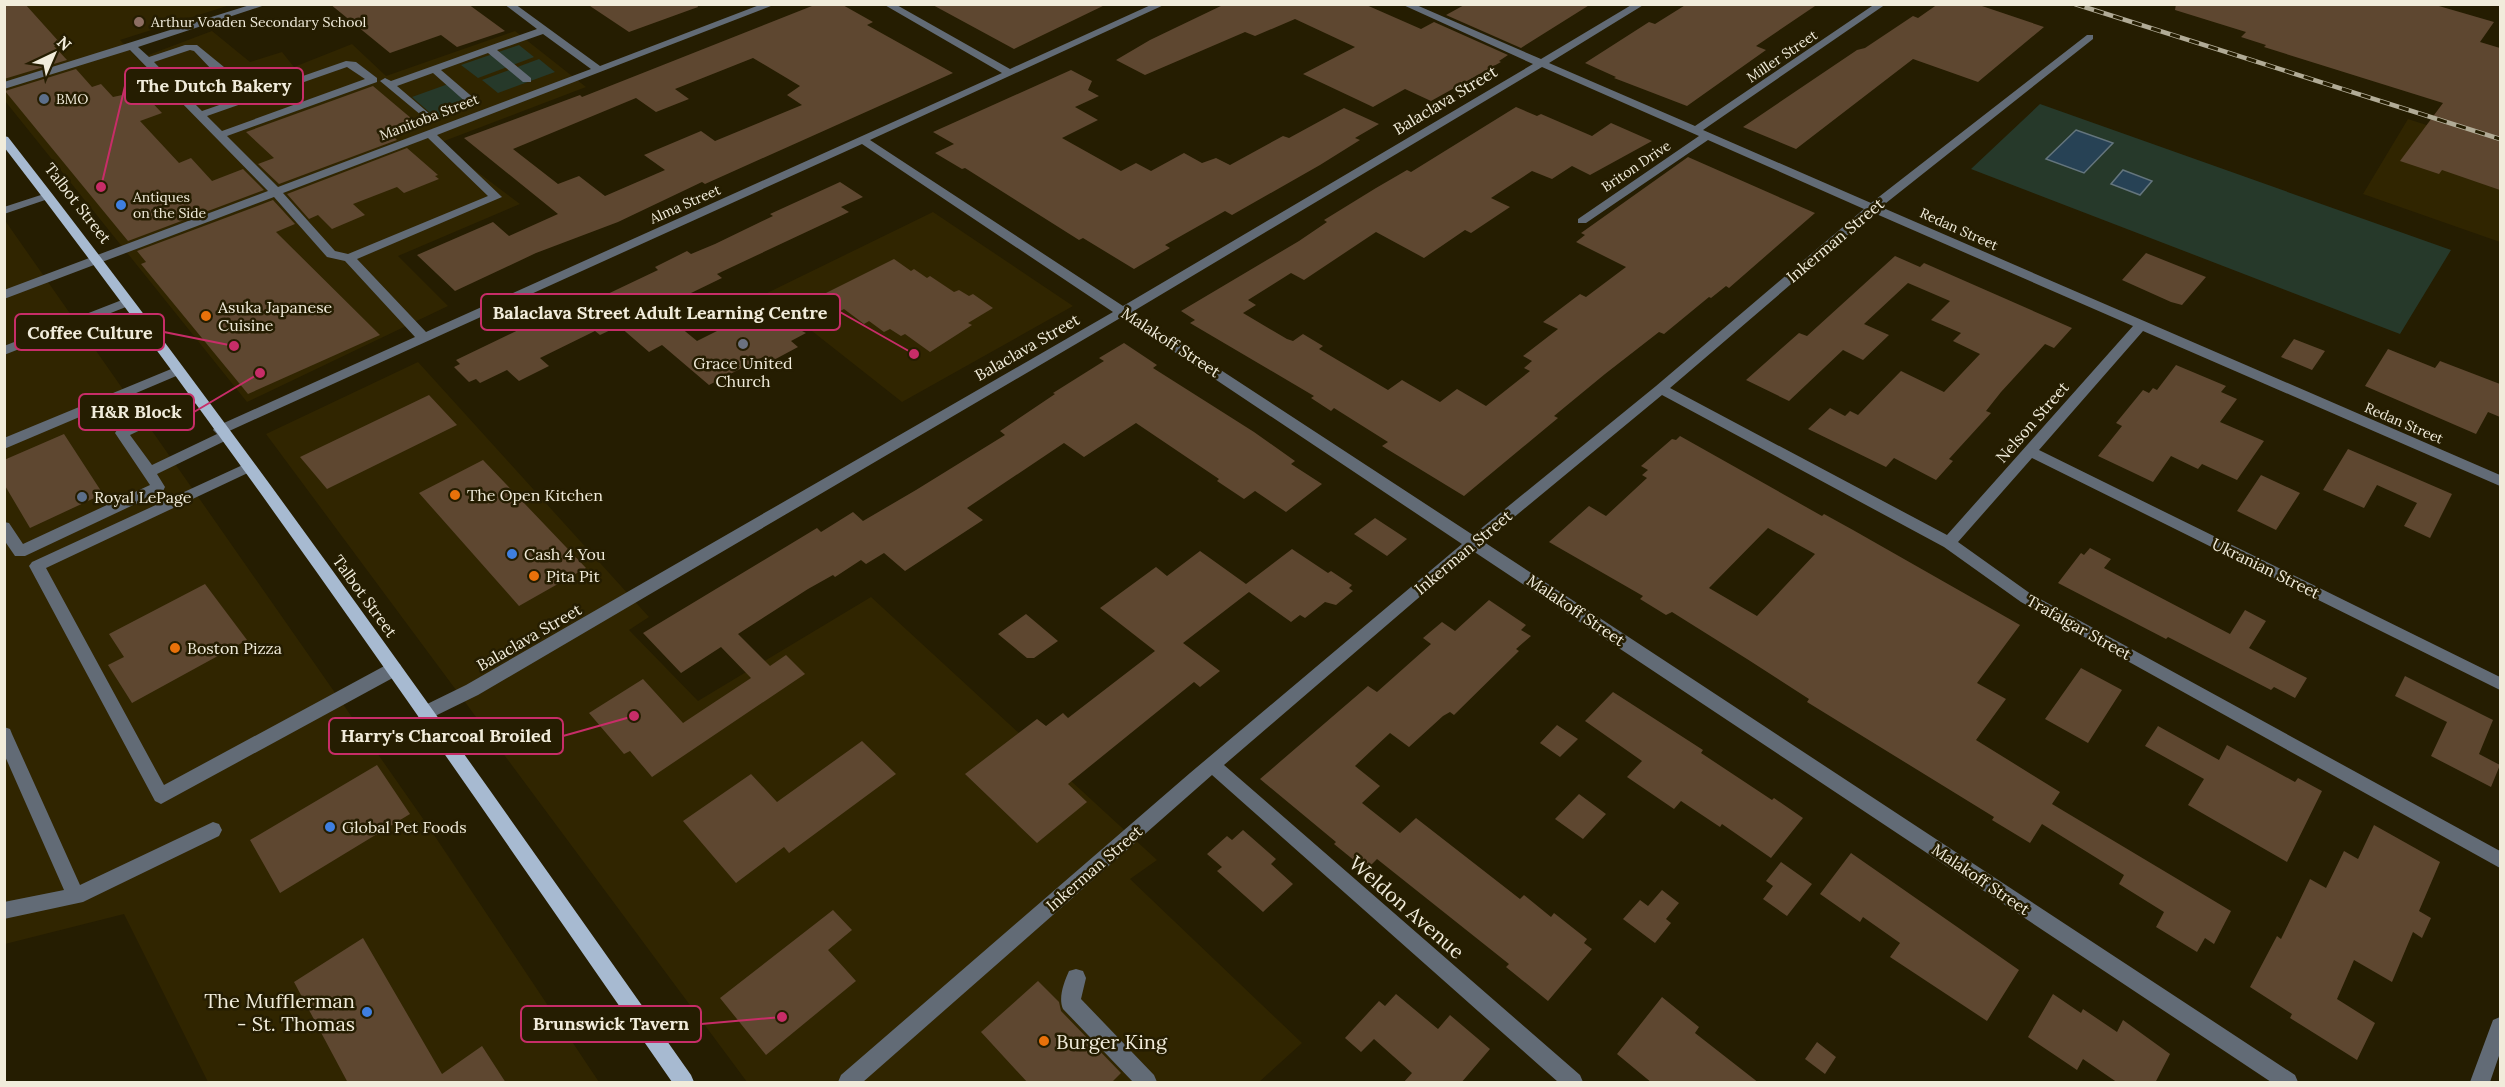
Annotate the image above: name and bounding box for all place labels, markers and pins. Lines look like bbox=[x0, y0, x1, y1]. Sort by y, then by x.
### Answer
place label: Arthur Voaden Secondary School bbox=[150, 13, 367, 31]
marker: Arthur Voaden Secondary School bbox=[132, 15, 146, 29]
callout: The Dutch Bakery bbox=[125, 68, 303, 104]
place label: BMO bbox=[56, 90, 88, 108]
marker: BMO bbox=[37, 92, 51, 106]
place label: Antiques on the Side bbox=[132, 188, 207, 222]
marker: Antiques on the Side bbox=[114, 198, 128, 212]
callout: Balaclava Street Adult Learning Centre bbox=[481, 294, 840, 330]
place label: Asuka Japanese Cuisine bbox=[217, 297, 333, 335]
marker: Asuka Japanese Cuisine bbox=[199, 309, 213, 323]
callout: Coffee Culture bbox=[15, 314, 164, 350]
marker: Grace United Church bbox=[736, 337, 750, 351]
place label: Grace United Church bbox=[693, 353, 793, 391]
callout: H&R Block bbox=[79, 394, 194, 430]
place label: The Open Kitchen bbox=[467, 485, 603, 505]
place label: Royal LePage bbox=[94, 487, 192, 507]
marker: The Open Kitchen bbox=[448, 488, 462, 502]
marker: Royal LePage bbox=[75, 490, 89, 504]
place label: Cash 4 You bbox=[524, 544, 606, 564]
marker: Cash 4 You bbox=[505, 547, 519, 561]
place label: Pita Pit bbox=[546, 566, 601, 586]
marker: Pita Pit bbox=[527, 569, 541, 583]
place label: Boston Pizza bbox=[187, 638, 282, 658]
marker: Boston Pizza bbox=[168, 641, 182, 655]
callout: Harry's Charcoal Broiled bbox=[329, 718, 563, 754]
place label: Global Pet Foods bbox=[342, 817, 467, 837]
marker: Global Pet Foods bbox=[323, 820, 337, 834]
place label: The Mufflerman - St. Thomas bbox=[204, 988, 355, 1036]
marker: The Mufflerman - St. Thomas bbox=[360, 1005, 374, 1019]
callout: Brunswick Tavern bbox=[521, 1006, 701, 1042]
place label: Burger King bbox=[1056, 1029, 1168, 1054]
marker: Burger King bbox=[1037, 1034, 1051, 1048]

